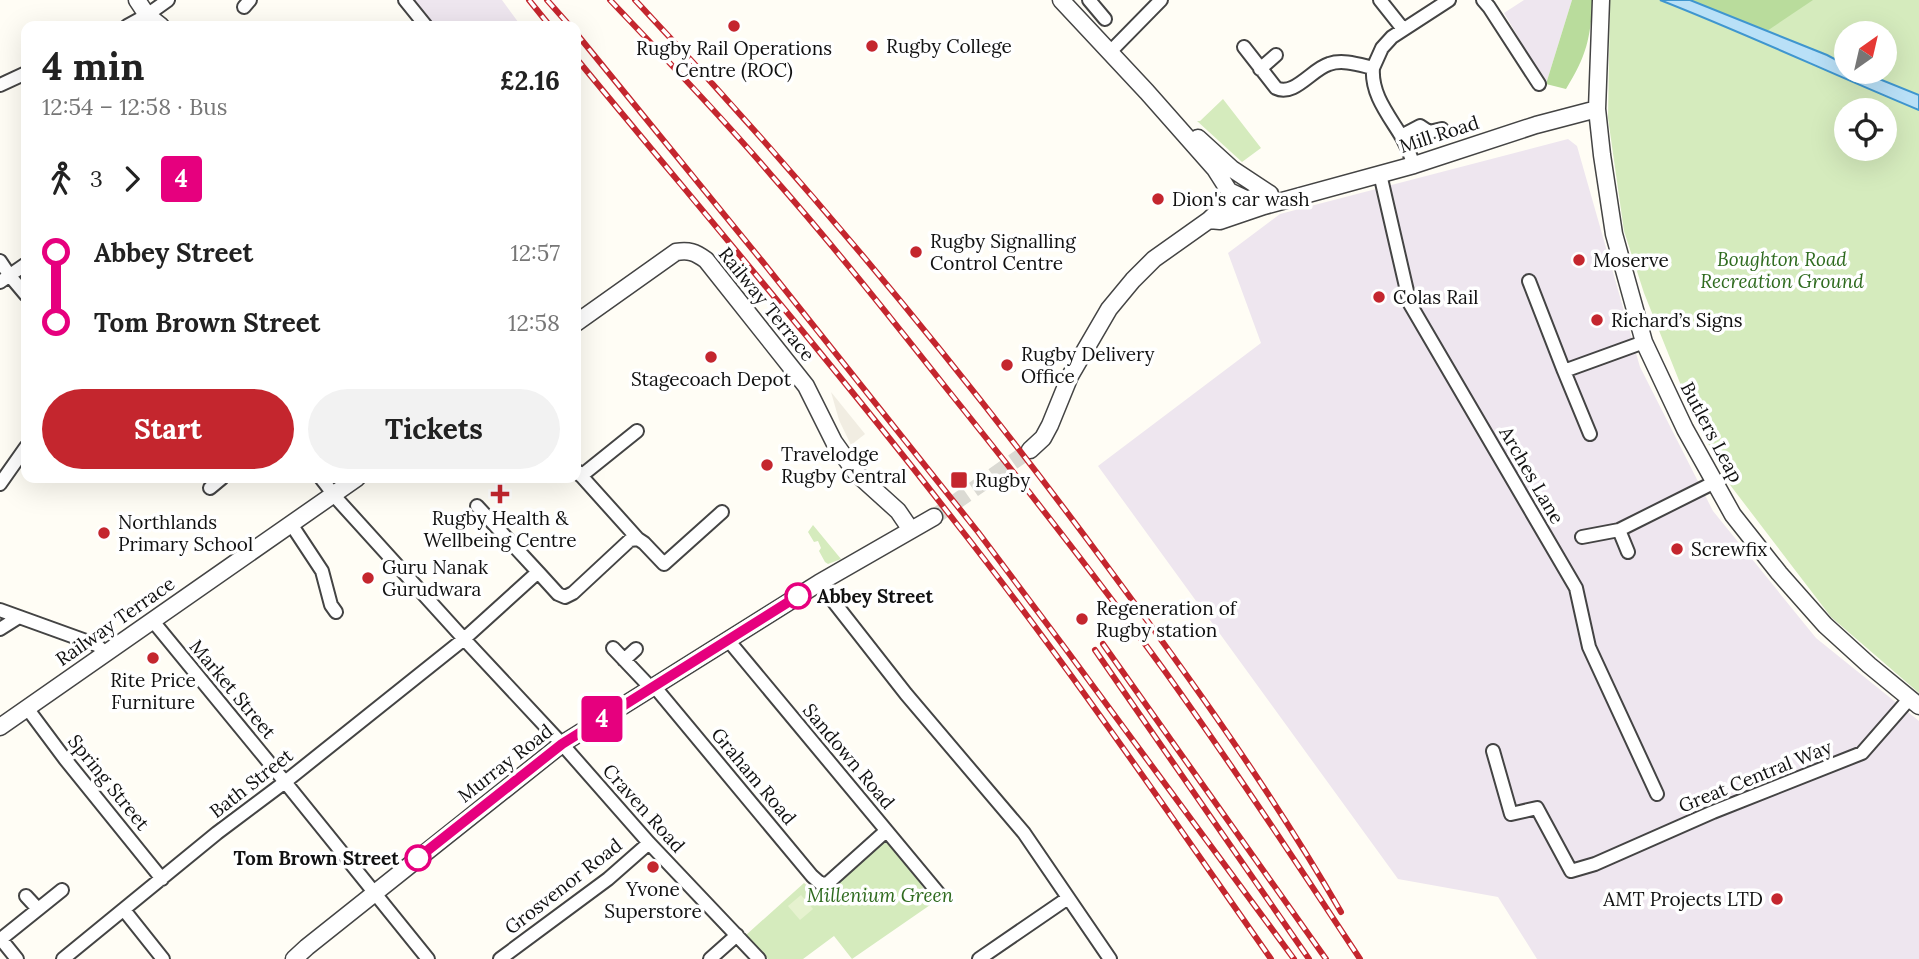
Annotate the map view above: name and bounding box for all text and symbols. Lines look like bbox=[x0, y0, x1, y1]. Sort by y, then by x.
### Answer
marker: Rugby Rail Operations Centre (ROC) bbox=[726, 18, 742, 34]
north arrow bbox=[1834, 21, 1897, 84]
map controls bbox=[1834, 21, 1897, 161]
place label: Rugby College bbox=[886, 34, 1012, 58]
place label: Rugby Rail Operations Centre (ROC) bbox=[636, 36, 832, 83]
marker: Rugby College bbox=[864, 38, 880, 54]
text: 4 min bbox=[42, 42, 144, 90]
text: £2.16 bbox=[500, 64, 560, 97]
text: 12:54 – 12:58 · Bus bbox=[42, 92, 227, 121]
button: locate bbox=[1834, 98, 1897, 161]
street label: Mill Road bbox=[1396, 110, 1482, 158]
icon: walk bbox=[42, 160, 80, 198]
icon: forward bbox=[113, 160, 151, 198]
text: 4 bbox=[175, 163, 188, 194]
text: 3 bbox=[90, 164, 103, 193]
place label: Dion's car wash bbox=[1172, 187, 1310, 211]
marker: Dion's car wash bbox=[1150, 191, 1166, 207]
place label: Rugby Signalling Control Centre bbox=[930, 229, 1076, 275]
text: Abbey Street bbox=[94, 236, 253, 269]
text: 12:57 bbox=[510, 238, 560, 267]
street label: Railway Terrace bbox=[714, 242, 820, 366]
marker: Rugby Signalling Control Centre bbox=[908, 244, 924, 260]
park label: Boughton Road Recreation Ground bbox=[1700, 247, 1864, 293]
place label: Moserve bbox=[1593, 248, 1669, 272]
marker: Moserve bbox=[1571, 252, 1587, 268]
place label: Colas Rail bbox=[1393, 285, 1478, 309]
marker: Colas Rail bbox=[1371, 289, 1387, 305]
text: Tom Brown Street bbox=[94, 306, 320, 339]
text: 12:58 bbox=[508, 308, 560, 337]
place label: Richard’s Signs bbox=[1611, 308, 1743, 332]
marker: Richard’s Signs bbox=[1589, 312, 1605, 328]
place label: Rugby Delivery Office bbox=[1021, 342, 1155, 388]
marker: Stagecoach Depot bbox=[703, 349, 719, 365]
marker: Rugby Delivery Office bbox=[999, 357, 1015, 373]
place label: Stagecoach Depot bbox=[631, 367, 792, 391]
street label: Butlers Leap bbox=[1676, 378, 1748, 486]
button: Start bbox=[42, 389, 294, 469]
button: Tickets bbox=[308, 389, 560, 469]
street label: Arches Lane bbox=[1494, 421, 1570, 528]
place label: Travelodge Rugby Central bbox=[781, 442, 907, 488]
marker: Travelodge Rugby Central bbox=[759, 457, 775, 473]
place label: Rugby bbox=[975, 468, 1030, 492]
marker: Rugby bbox=[949, 470, 969, 490]
marker: Rugby Health & Wellbeing Centre bbox=[490, 484, 510, 504]
place label: Rugby Health & Wellbeing Centre bbox=[423, 506, 577, 552]
place label: Northlands Primary School bbox=[118, 510, 253, 556]
marker: Northlands Primary School bbox=[96, 525, 112, 541]
place label: Screwfix bbox=[1691, 537, 1767, 561]
marker: Screwfix bbox=[1669, 541, 1685, 557]
place label: Guru Nanak Gurudwara bbox=[382, 555, 489, 601]
marker: Guru Nanak Gurudwara bbox=[360, 570, 376, 586]
street label: Railway Terrace bbox=[51, 571, 179, 671]
marker: Abbey Street bbox=[785, 583, 811, 609]
place label: Abbey Street bbox=[817, 584, 934, 608]
place label: Regeneration of Rugby station bbox=[1096, 596, 1238, 642]
marker: Regeneration of Rugby station bbox=[1074, 611, 1090, 627]
street label: Market Street bbox=[185, 635, 282, 744]
marker: Rite Price Furniture bbox=[145, 650, 161, 666]
place label: Rite Price Furniture bbox=[110, 668, 196, 714]
line badge: 4 bbox=[579, 696, 625, 742]
street label: Sandown Road bbox=[798, 698, 900, 814]
text: 4 bbox=[595, 703, 609, 734]
street label: Murray Road bbox=[453, 718, 557, 808]
street label: Graham Road bbox=[706, 722, 802, 830]
street label: Spring Street bbox=[63, 729, 155, 835]
street label: Great Central Way bbox=[1675, 734, 1835, 818]
street label: Bath Street bbox=[205, 743, 298, 823]
street label: Craven Road bbox=[598, 759, 690, 857]
street label: Grosvenor Road bbox=[500, 833, 626, 939]
marker: Tom Brown Street bbox=[405, 845, 431, 871]
place label: Tom Brown Street bbox=[234, 846, 400, 870]
marker: Yvone Superstore bbox=[645, 859, 661, 875]
place label: Yvone Superstore bbox=[604, 877, 702, 923]
park label: Millenium Green bbox=[807, 883, 954, 907]
place label: AMT Projects LTD bbox=[1602, 887, 1763, 911]
marker: AMT Projects LTD bbox=[1769, 891, 1785, 907]

